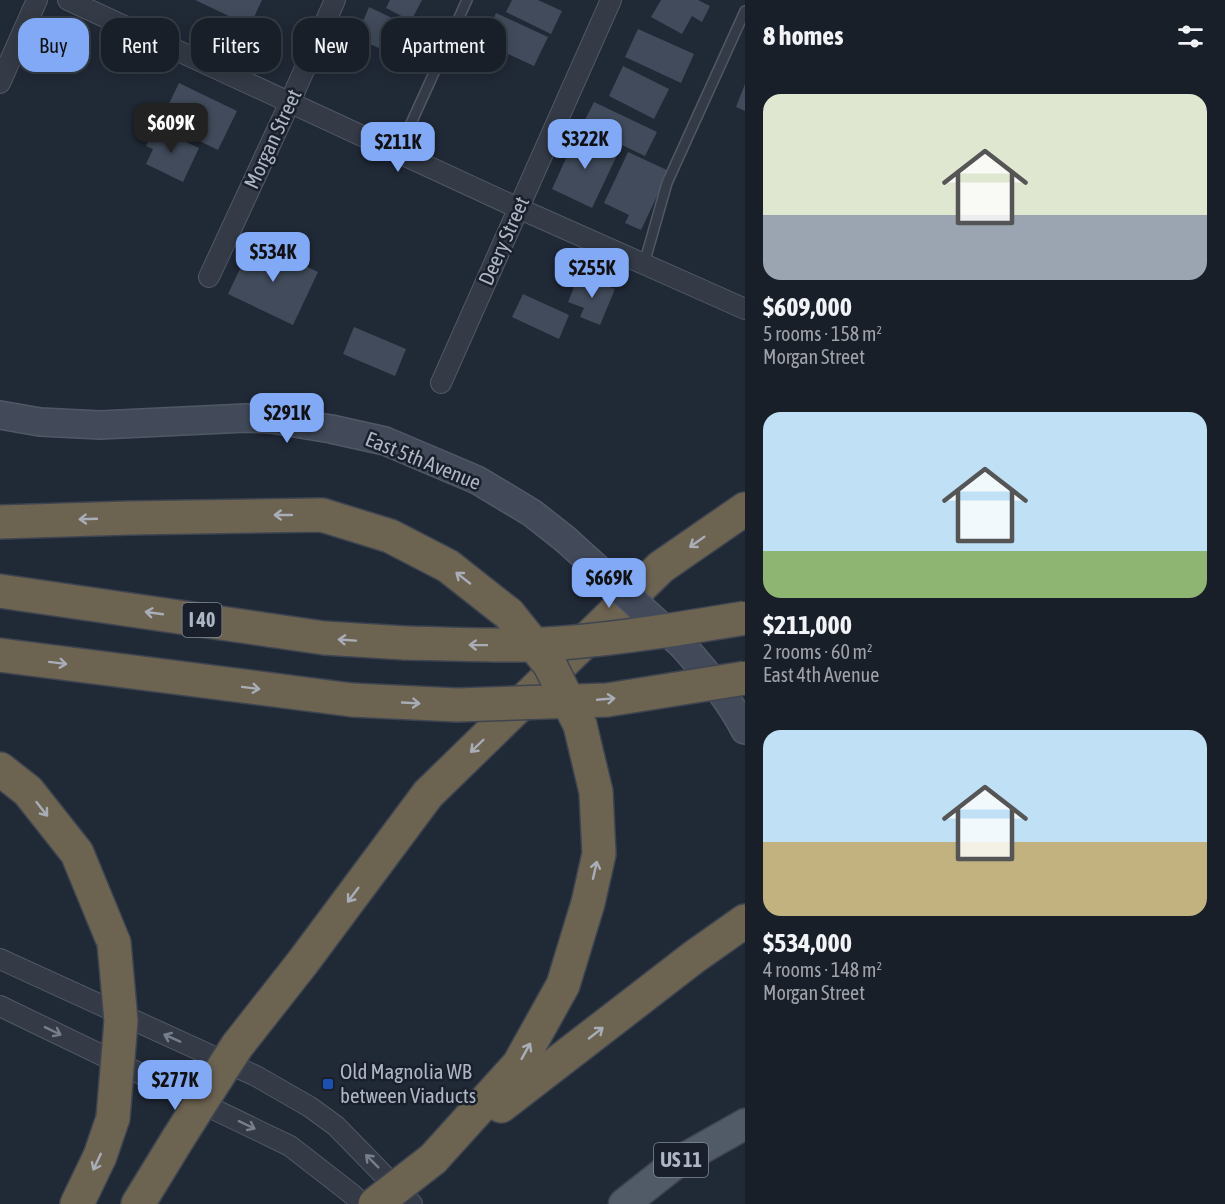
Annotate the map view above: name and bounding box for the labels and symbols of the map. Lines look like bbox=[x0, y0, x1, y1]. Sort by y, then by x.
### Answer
street label: Morgan Street bbox=[239, 85, 306, 192]
pin: $609K bbox=[129, 103, 213, 154]
pin: $322K bbox=[543, 119, 627, 170]
pin: $211K bbox=[356, 122, 440, 173]
street label: Deery Street bbox=[473, 193, 533, 289]
pin: $534K bbox=[231, 232, 315, 283]
pin: $255K bbox=[550, 248, 634, 299]
pin: $291K bbox=[245, 393, 329, 444]
street label: East 5th Avenue bbox=[362, 426, 485, 494]
one-way arrow bbox=[273, 509, 293, 521]
one-way arrow bbox=[79, 513, 98, 525]
one-way arrow bbox=[689, 536, 705, 548]
pin: $669K bbox=[567, 558, 651, 609]
one-way arrow bbox=[456, 571, 472, 584]
road number: I 40 bbox=[182, 603, 222, 637]
one-way arrow bbox=[145, 608, 164, 619]
one-way arrow bbox=[338, 634, 358, 645]
one-way arrow bbox=[469, 639, 489, 651]
one-way arrow bbox=[48, 657, 67, 668]
one-way arrow bbox=[241, 682, 261, 693]
one-way arrow bbox=[595, 693, 615, 704]
one-way arrow bbox=[400, 697, 420, 708]
one-way arrow bbox=[470, 739, 485, 753]
one-way arrow bbox=[36, 801, 49, 817]
one-way arrow bbox=[590, 861, 602, 880]
one-way arrow bbox=[346, 887, 359, 903]
one-way arrow bbox=[43, 1026, 61, 1038]
one-way arrow bbox=[588, 1026, 604, 1039]
one-way arrow bbox=[164, 1031, 182, 1043]
one-way arrow bbox=[520, 1043, 532, 1060]
place label: Old Magnolia WB between Viaducts bbox=[340, 1059, 476, 1107]
pin: $277K bbox=[133, 1060, 217, 1111]
marker: Old Magnolia WB between Viaducts bbox=[321, 1077, 335, 1091]
one-way arrow bbox=[238, 1120, 256, 1132]
road number: US 11 bbox=[654, 1143, 708, 1177]
one-way arrow bbox=[90, 1152, 102, 1170]
one-way arrow bbox=[365, 1154, 380, 1169]

